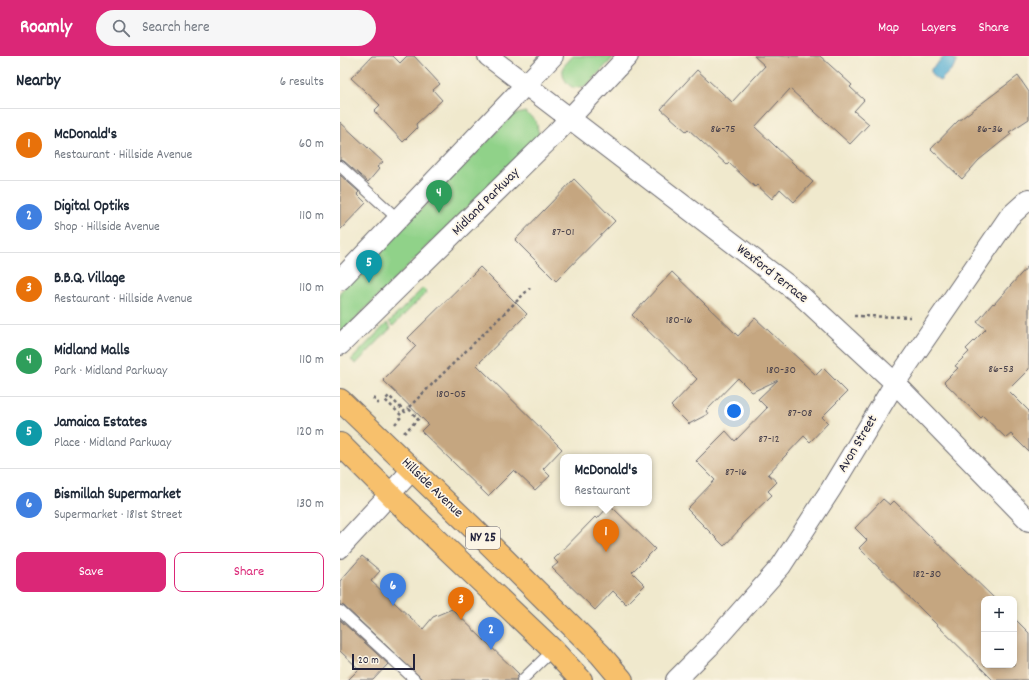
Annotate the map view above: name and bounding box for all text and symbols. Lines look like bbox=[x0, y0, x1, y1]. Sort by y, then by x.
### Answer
search box bbox=[96, 10, 376, 46]
text: Roamly bbox=[20, 15, 72, 42]
icon: search bbox=[110, 17, 132, 39]
text: Search here bbox=[142, 17, 210, 39]
text: Map bbox=[878, 18, 899, 38]
text: Layers bbox=[921, 18, 956, 38]
text: Share bbox=[978, 18, 1009, 38]
text: Nearby bbox=[16, 70, 60, 94]
text: 6 results bbox=[280, 73, 324, 92]
house number: 86-75 bbox=[711, 121, 735, 138]
house number: 86-36 bbox=[977, 121, 1003, 138]
text: McDonald's bbox=[54, 124, 117, 146]
text: 1 bbox=[28, 135, 30, 154]
text: 60 m bbox=[299, 135, 324, 154]
text: Restaurant · Hillside Avenue bbox=[54, 146, 192, 165]
street label: Midland Parkway bbox=[448, 163, 525, 240]
pin: 4 bbox=[426, 180, 452, 213]
text: Digital Optiks bbox=[54, 196, 130, 218]
text: 2 bbox=[26, 207, 32, 226]
text: 110 m bbox=[299, 207, 324, 226]
text: Shop · Hillside Avenue bbox=[54, 218, 160, 237]
house number: 87-01 bbox=[552, 224, 574, 241]
street label: Wexford Terrace bbox=[732, 240, 812, 308]
pin: 5 bbox=[356, 250, 382, 283]
text: B.B.Q. Village bbox=[54, 268, 125, 290]
text: 3 bbox=[26, 279, 32, 298]
text: 110 m bbox=[299, 279, 324, 298]
text: Restaurant · Hillside Avenue bbox=[54, 290, 192, 309]
house number: 180-16 bbox=[666, 312, 692, 329]
text: Midland Malls bbox=[54, 340, 130, 362]
text: 4 bbox=[26, 351, 32, 370]
text: 110 m bbox=[299, 351, 324, 370]
house number: 86-53 bbox=[988, 361, 1014, 378]
text: Park · Midland Parkway bbox=[54, 362, 167, 381]
house number: 180-30 bbox=[766, 362, 796, 379]
house number: 180-05 bbox=[436, 386, 466, 403]
your location bbox=[724, 401, 744, 421]
house number: 87-08 bbox=[788, 405, 813, 422]
text: Jamaica Estates bbox=[54, 412, 147, 434]
street label: Avon Street bbox=[833, 412, 883, 476]
text: 5 bbox=[26, 423, 32, 442]
text: 120 m bbox=[296, 423, 324, 442]
house number: 87-12 bbox=[758, 431, 780, 448]
text: Place · Midland Parkway bbox=[54, 434, 171, 453]
street label: Hillside Avenue bbox=[397, 453, 467, 523]
popup bbox=[560, 454, 652, 506]
text: McDonald's bbox=[574, 460, 638, 482]
house number: 87-16 bbox=[725, 464, 747, 481]
text: Restaurant bbox=[574, 482, 630, 501]
text: Bismillah Supermarket bbox=[54, 484, 181, 506]
text: 6 bbox=[26, 495, 32, 514]
text: 130 m bbox=[296, 495, 324, 514]
text: Supermarket · 181st Street bbox=[54, 506, 182, 525]
pin: 1 bbox=[593, 519, 619, 552]
road number: NY 25 bbox=[466, 527, 500, 549]
button: Save bbox=[16, 552, 166, 592]
button: Share bbox=[174, 552, 324, 592]
house number: 182-30 bbox=[913, 566, 941, 583]
pin: 6 bbox=[380, 573, 406, 606]
pin: 3 bbox=[448, 587, 474, 620]
map controls bbox=[981, 596, 1017, 668]
button: + bbox=[981, 596, 1017, 632]
pin: 2 bbox=[478, 617, 504, 650]
button: − bbox=[981, 632, 1017, 668]
scale bar bbox=[352, 652, 415, 671]
text: 20 m bbox=[358, 653, 379, 669]

